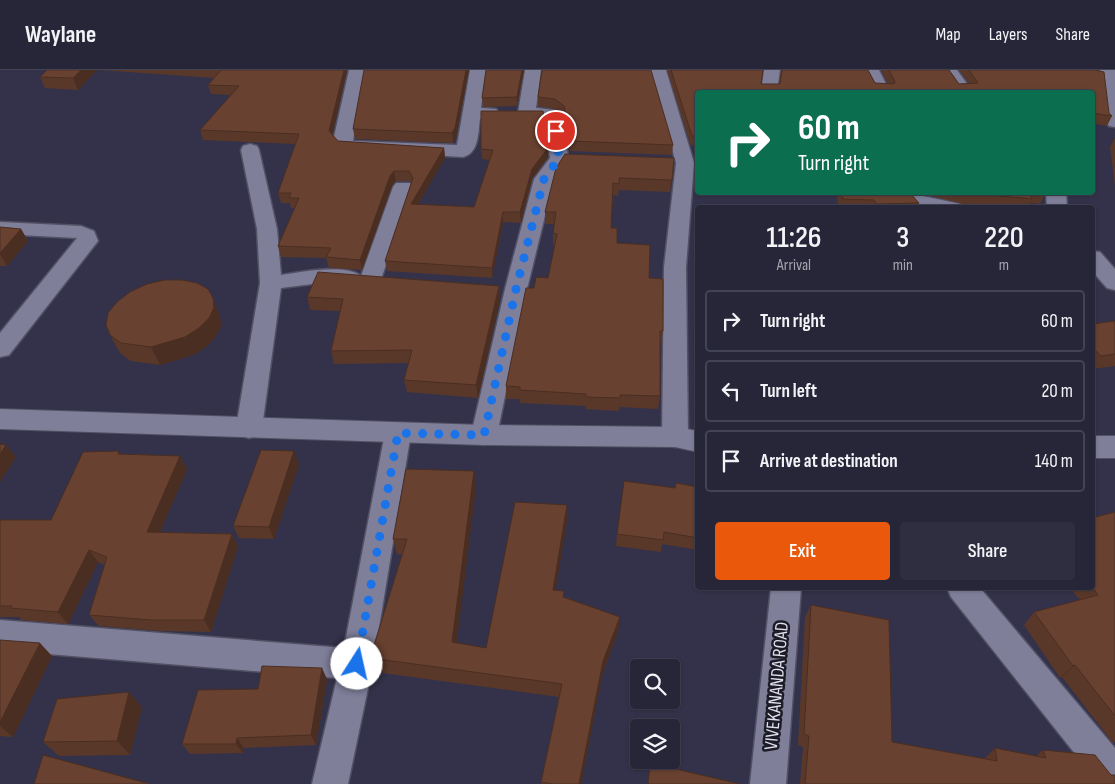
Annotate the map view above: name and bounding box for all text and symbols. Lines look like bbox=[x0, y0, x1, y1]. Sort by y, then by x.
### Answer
text: Waylane bbox=[25, 20, 96, 49]
text: Map bbox=[936, 24, 961, 45]
text: Layers bbox=[989, 24, 1028, 45]
text: Share bbox=[1056, 24, 1090, 45]
text: 60 m bbox=[798, 107, 860, 150]
pin bbox=[535, 110, 577, 152]
icon: right bbox=[715, 110, 780, 175]
icon: arrive bbox=[542, 117, 570, 145]
text: Turn right bbox=[798, 150, 869, 177]
text: 11:26 bbox=[766, 220, 822, 256]
text: 3 bbox=[896, 220, 909, 256]
text: 220 bbox=[984, 220, 1024, 256]
text: Arrival bbox=[777, 256, 811, 275]
text: min bbox=[893, 256, 913, 275]
text: m bbox=[999, 256, 1009, 275]
icon: right bbox=[717, 307, 745, 335]
text: Turn right bbox=[760, 310, 825, 333]
text: 60 m bbox=[1041, 310, 1073, 333]
icon: left bbox=[717, 377, 745, 405]
text: Turn left bbox=[760, 380, 817, 403]
text: 20 m bbox=[1041, 380, 1073, 403]
icon: arrive bbox=[717, 447, 745, 475]
text: Arrive at destination bbox=[760, 450, 898, 473]
text: 140 m bbox=[1035, 450, 1073, 473]
button: Exit bbox=[715, 522, 890, 580]
button: Share bbox=[900, 522, 1075, 580]
street label: VIVEKANANDA ROAD bbox=[760, 621, 794, 751]
position arrow bbox=[330, 637, 382, 689]
map controls bbox=[630, 659, 680, 769]
button: search bbox=[630, 659, 680, 709]
button: layers bbox=[630, 719, 680, 769]

